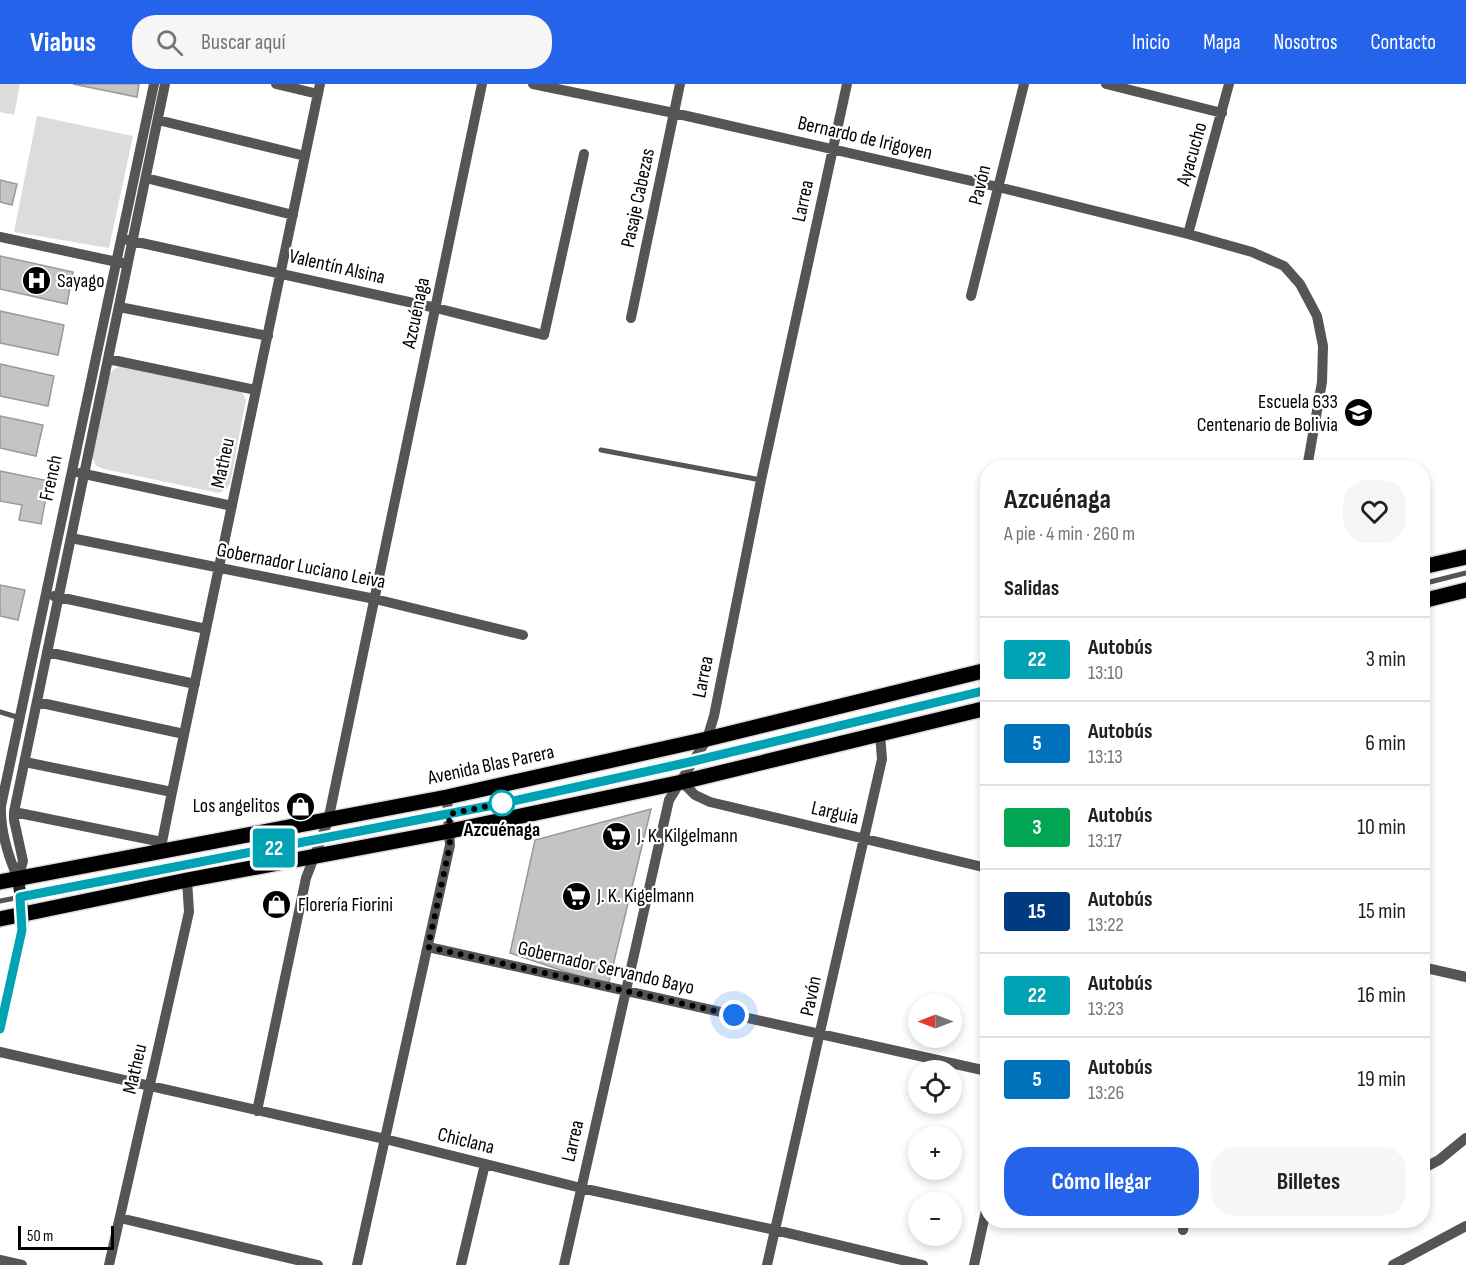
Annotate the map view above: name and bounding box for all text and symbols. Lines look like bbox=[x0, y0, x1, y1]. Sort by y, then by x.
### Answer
search box bbox=[132, 15, 552, 69]
text: Viabus bbox=[30, 26, 96, 59]
icon: search bbox=[153, 26, 186, 59]
text: Buscar aquí bbox=[201, 29, 286, 56]
text: Inicio bbox=[1132, 30, 1170, 55]
text: Mapa bbox=[1203, 30, 1241, 55]
text: Nosotros bbox=[1274, 30, 1338, 55]
text: Contacto bbox=[1371, 30, 1436, 55]
street label: Bernardo de Irigoyen bbox=[795, 111, 935, 165]
street label: Ayacucho bbox=[1171, 120, 1212, 189]
street label: Pasaje Cabezas bbox=[616, 146, 660, 250]
street label: Pavón bbox=[963, 163, 997, 207]
street label: Larrea bbox=[787, 178, 819, 224]
street label: Valentín Alsina bbox=[287, 244, 387, 290]
hospital icon: Sayago bbox=[20, 265, 52, 297]
place label: Sayago bbox=[57, 269, 104, 293]
street label: Azcuénaga bbox=[397, 275, 435, 352]
place label: Escuela 633 Centenario de Bolivia bbox=[1197, 390, 1338, 437]
school or university icon: Escuela 633 Centenario de Bolivia bbox=[1343, 397, 1375, 429]
street label: Matheu bbox=[206, 436, 240, 490]
street label: French bbox=[34, 453, 68, 503]
button: heart bbox=[1343, 480, 1406, 543]
text: Azcuénaga bbox=[1004, 483, 1111, 516]
text: A pie · 4 min · 260 m bbox=[1004, 522, 1135, 546]
street label: Gobernador Luciano Leiva bbox=[215, 538, 387, 594]
text: Salidas bbox=[1004, 575, 1059, 602]
text: Autobús bbox=[1088, 634, 1152, 661]
text: 3 min bbox=[1366, 646, 1406, 673]
text: 22 bbox=[1028, 647, 1046, 672]
street label: Larrea bbox=[687, 654, 719, 700]
text: 13:10 bbox=[1088, 661, 1123, 685]
text: Autobús bbox=[1088, 718, 1152, 745]
text: 6 min bbox=[1365, 730, 1406, 757]
text: 5 bbox=[1032, 731, 1042, 756]
street label: Avenida Blas Parera bbox=[425, 740, 556, 790]
text: 13:13 bbox=[1088, 745, 1123, 769]
shop icon: Los angelitos bbox=[285, 790, 317, 822]
marker: Azcuénaga bbox=[489, 790, 515, 816]
place label: Los angelitos bbox=[193, 794, 280, 818]
street label: Larguia bbox=[809, 796, 861, 830]
text: Autobús bbox=[1088, 802, 1152, 829]
text: 10 min bbox=[1357, 814, 1406, 841]
text: 3 bbox=[1032, 815, 1042, 840]
place label: Azcuénaga bbox=[463, 818, 540, 842]
supermarket icon: J. K. Kilgelmann bbox=[600, 820, 632, 852]
place label: J. K. Kilgelmann bbox=[636, 824, 738, 848]
line badge: 22 bbox=[247, 828, 301, 867]
text: 13:17 bbox=[1088, 829, 1122, 853]
text: 22 bbox=[265, 836, 283, 861]
supermarket icon: J. K. Kigelmann bbox=[560, 880, 592, 912]
place label: J. K. Kigelmann bbox=[596, 884, 694, 908]
text: Autobús bbox=[1088, 886, 1152, 913]
shop icon: Florería Fiorini bbox=[261, 889, 293, 921]
place label: Florería Fiorini bbox=[298, 893, 393, 917]
text: 15 min bbox=[1358, 898, 1406, 925]
text: 15 bbox=[1028, 899, 1046, 924]
text: 13:22 bbox=[1088, 913, 1124, 937]
street label: Gobernador Servando Bayo bbox=[515, 936, 697, 1000]
text: Autobús bbox=[1088, 970, 1152, 997]
street label: Pavón bbox=[795, 974, 827, 1018]
text: 16 min bbox=[1358, 982, 1406, 1009]
text: 22 bbox=[1028, 983, 1046, 1008]
north arrow bbox=[908, 994, 962, 1048]
map controls bbox=[908, 994, 962, 1246]
text: 13:23 bbox=[1088, 997, 1124, 1021]
your location bbox=[719, 1000, 749, 1030]
street label: Matheu bbox=[118, 1042, 152, 1096]
text: Autobús bbox=[1088, 1054, 1152, 1081]
button: locate bbox=[908, 1060, 962, 1114]
text: 19 min bbox=[1357, 1066, 1406, 1093]
text: 5 bbox=[1032, 1067, 1042, 1092]
text: 13:26 bbox=[1088, 1081, 1124, 1105]
street label: Larrea bbox=[557, 1118, 589, 1164]
street label: Chiclana bbox=[435, 1122, 497, 1160]
button: + bbox=[908, 1126, 962, 1180]
button: Cómo llegar bbox=[1004, 1147, 1199, 1216]
button: Billetes bbox=[1211, 1147, 1406, 1216]
button: − bbox=[908, 1192, 962, 1246]
scale bar bbox=[18, 1223, 114, 1250]
text: 50 m bbox=[27, 1227, 53, 1246]

